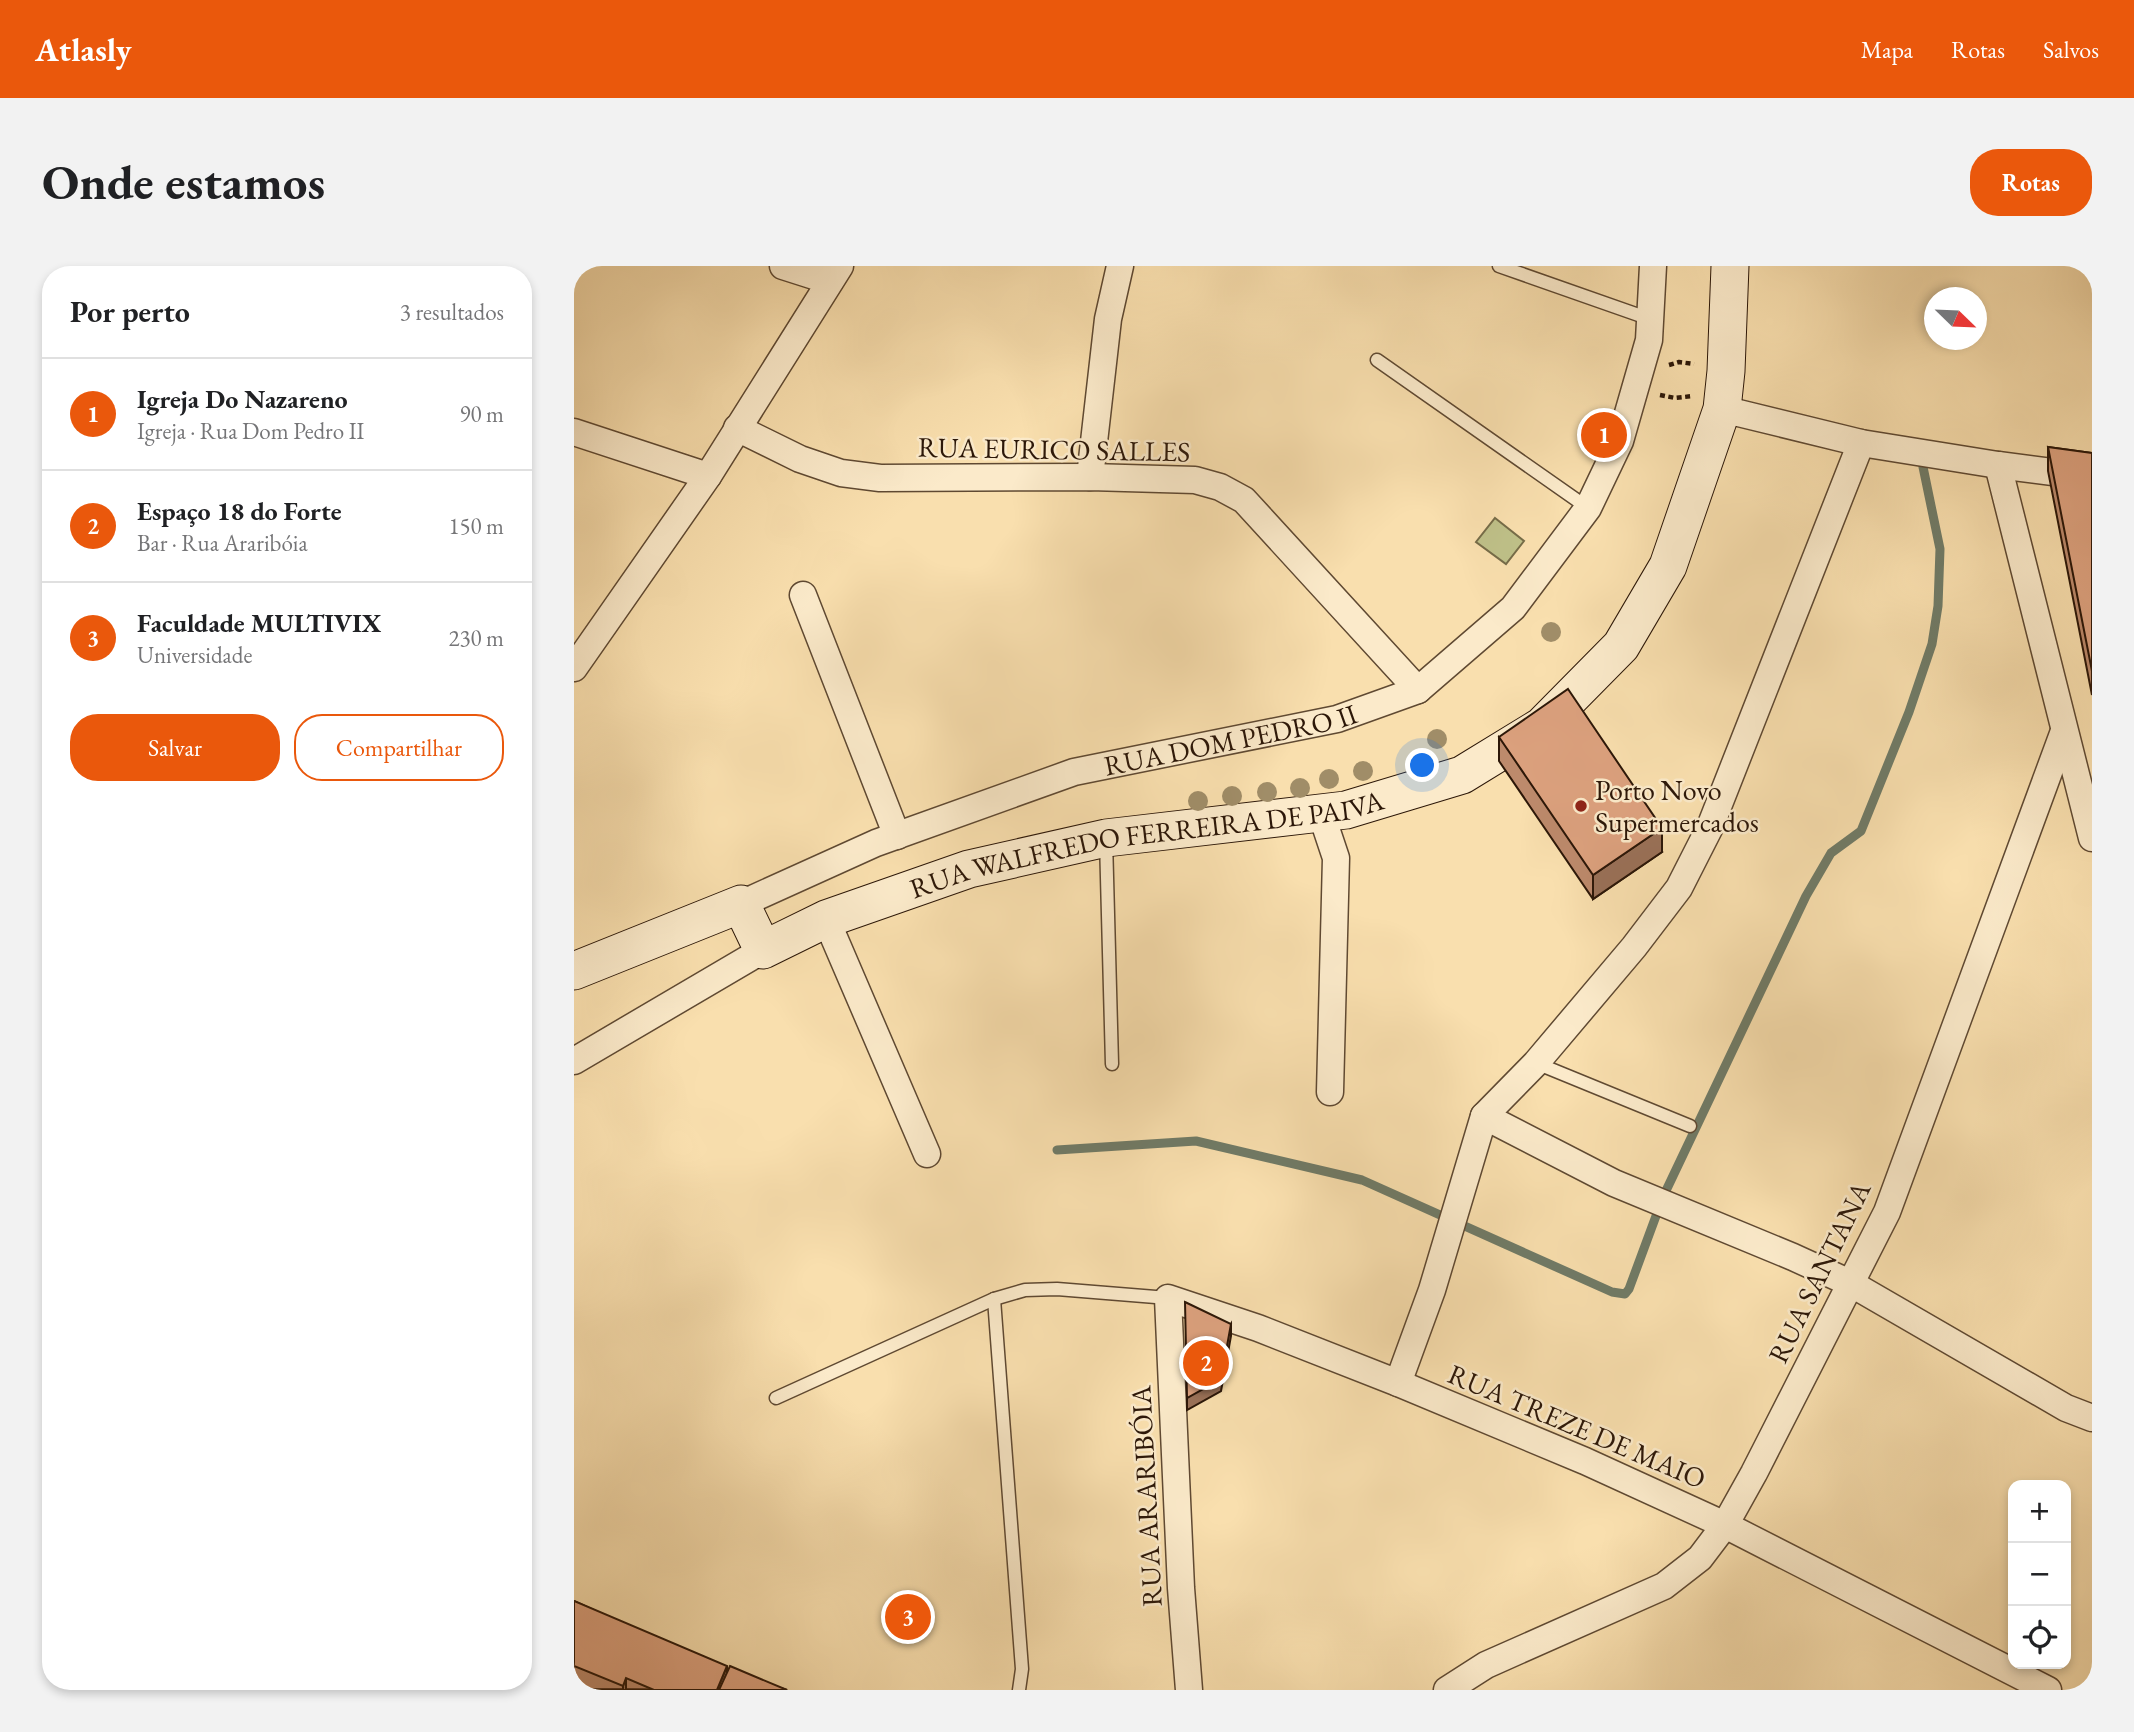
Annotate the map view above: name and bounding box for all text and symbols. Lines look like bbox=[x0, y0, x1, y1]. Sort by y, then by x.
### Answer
text: Atlasly bbox=[35, 28, 132, 71]
text: Mapa bbox=[1861, 34, 1913, 65]
text: Rotas bbox=[1951, 34, 2005, 65]
text: Salvos bbox=[2043, 34, 2099, 65]
button: Rotas bbox=[1970, 149, 2092, 216]
text: Onde estamos bbox=[42, 150, 325, 214]
north arrow bbox=[1924, 287, 1987, 350]
text: Por perto bbox=[70, 292, 190, 331]
text: 3 resultados bbox=[400, 297, 504, 327]
text: Igreja Do Nazareno bbox=[137, 382, 348, 416]
text: 1 bbox=[87, 399, 99, 429]
text: 90 m bbox=[459, 399, 504, 429]
pin: 1 bbox=[1581, 409, 1627, 461]
text: Igreja · Rua Dom Pedro II bbox=[137, 416, 364, 446]
street label: RUA EURICO SALLES bbox=[918, 429, 1190, 469]
text: Espaço 18 do Forte bbox=[137, 494, 341, 528]
text: 2 bbox=[87, 511, 99, 541]
text: 150 m bbox=[448, 511, 504, 541]
text: Bar · Rua Araribóia bbox=[137, 528, 308, 558]
text: Faculdade MULTIVIX bbox=[137, 606, 381, 640]
text: 3 bbox=[87, 623, 99, 653]
text: 230 m bbox=[448, 623, 504, 653]
text: Universidade bbox=[137, 640, 252, 670]
street label: RUA DOM PEDRO II bbox=[1101, 695, 1362, 784]
button: Salvar bbox=[70, 714, 280, 781]
button: Compartilhar bbox=[294, 714, 504, 781]
your location bbox=[1405, 748, 1439, 782]
place label: Porto Novo Supermercados bbox=[1595, 772, 1759, 840]
street label: RUA WALFREDO FERREIRA DE PAIVA bbox=[905, 782, 1388, 906]
marker: Porto Novo Supermercados bbox=[1573, 798, 1589, 814]
street label: RUA SANTANA bbox=[1760, 1175, 1879, 1369]
pin: 2 bbox=[1183, 1337, 1229, 1389]
street label: RUA TREZE DE MAIO bbox=[1443, 1355, 1711, 1497]
street label: RUA ARARIBÓIA bbox=[1122, 1384, 1170, 1608]
map controls bbox=[2008, 1480, 2071, 1669]
button: + bbox=[2008, 1480, 2071, 1543]
button: − bbox=[2008, 1543, 2071, 1606]
pin: 3 bbox=[885, 1591, 931, 1643]
button: locate bbox=[2008, 1606, 2071, 1669]

